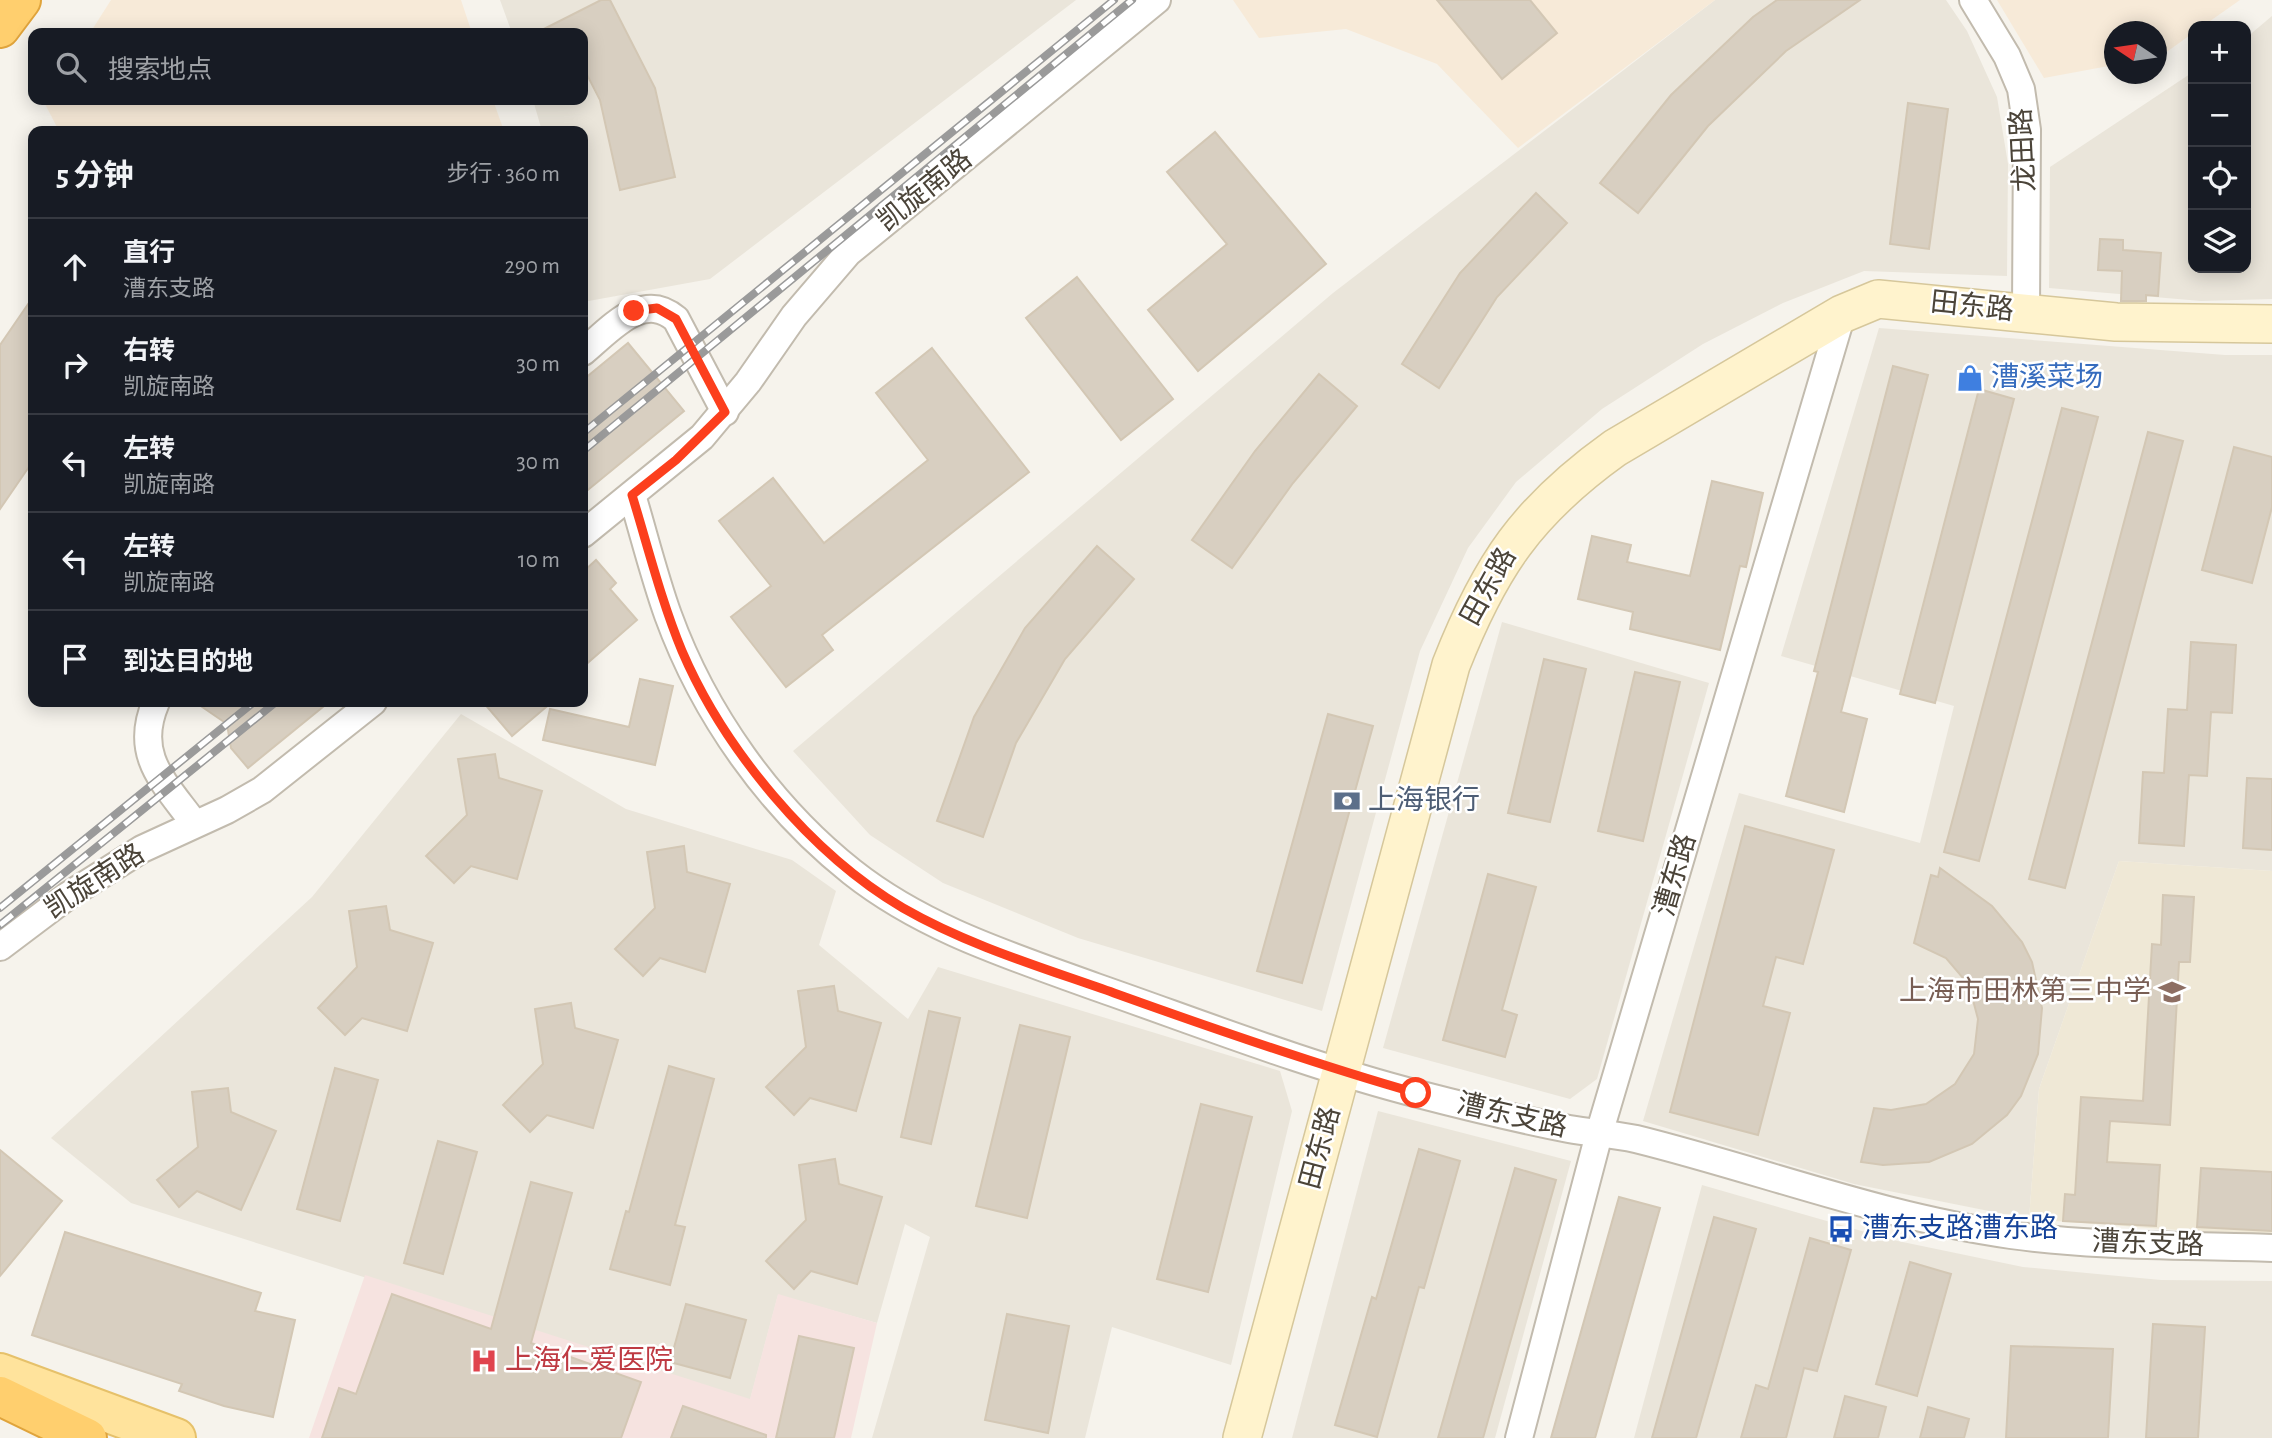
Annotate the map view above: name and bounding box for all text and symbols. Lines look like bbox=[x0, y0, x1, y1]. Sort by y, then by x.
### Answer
north arrow bbox=[2104, 21, 2167, 84]
map controls bbox=[2188, 21, 2251, 273]
button: + bbox=[2188, 21, 2251, 84]
search box bbox=[28, 28, 588, 105]
icon: search bbox=[52, 48, 90, 86]
text: 搜索地点 bbox=[108, 57, 212, 83]
button: − bbox=[2188, 84, 2251, 147]
street label: 龙田路 bbox=[2006, 107, 2040, 193]
street label: 凯旋南路 bbox=[871, 143, 977, 237]
button: locate bbox=[2188, 147, 2251, 210]
text: 5 分钟 bbox=[56, 161, 134, 191]
text: 步行 · 360 m bbox=[447, 163, 560, 186]
button: layers bbox=[2188, 210, 2251, 273]
text: 直行 bbox=[123, 240, 175, 266]
icon: ahead bbox=[56, 248, 94, 286]
text: 290 m bbox=[504, 255, 560, 278]
text: 漕东支路 bbox=[123, 278, 215, 301]
street label: 田东路 bbox=[1929, 287, 2015, 325]
route end bbox=[618, 295, 649, 326]
text: 右转 bbox=[123, 338, 175, 364]
icon: right bbox=[56, 346, 94, 384]
text: 30 m bbox=[516, 353, 560, 376]
place label: 漕溪菜场 bbox=[1991, 362, 2103, 392]
shop icon: 漕溪菜场 bbox=[1955, 363, 1985, 393]
text: 凯旋南路 bbox=[123, 376, 215, 399]
text: 左转 bbox=[123, 436, 175, 462]
icon: left bbox=[56, 444, 94, 482]
text: 30 m bbox=[516, 451, 560, 474]
text: 凯旋南路 bbox=[123, 474, 215, 497]
text: 左转 bbox=[123, 534, 175, 560]
icon: left bbox=[56, 542, 94, 580]
street label: 田东路 bbox=[1455, 543, 1522, 631]
text: 10 m bbox=[518, 549, 560, 572]
text: 凯旋南路 bbox=[123, 572, 215, 595]
icon: arrive bbox=[56, 640, 94, 678]
text: 到达目的地 bbox=[123, 649, 253, 675]
place label: 上海银行 bbox=[1368, 785, 1480, 815]
bank icon: 上海银行 bbox=[1332, 786, 1362, 816]
street label: 漕东路 bbox=[1649, 830, 1701, 919]
street label: 凯旋南路 bbox=[39, 838, 150, 924]
place label: 上海市田林第三中学 bbox=[1899, 976, 2151, 1006]
school or university icon: 上海市田林第三中学 bbox=[2157, 977, 2187, 1007]
route start bbox=[1400, 1077, 1431, 1108]
street label: 漕东支路 bbox=[1454, 1088, 1570, 1142]
street label: 田东路 bbox=[1295, 1103, 1345, 1192]
place label: 漕东支路漕东路 bbox=[1862, 1213, 2058, 1243]
bus stop icon: 漕东支路漕东路 bbox=[1826, 1214, 1856, 1244]
street label: 漕东支路 bbox=[2092, 1226, 2205, 1260]
place label: 上海仁爱医院 bbox=[505, 1345, 673, 1375]
hospital icon: 上海仁爱医院 bbox=[469, 1346, 499, 1376]

